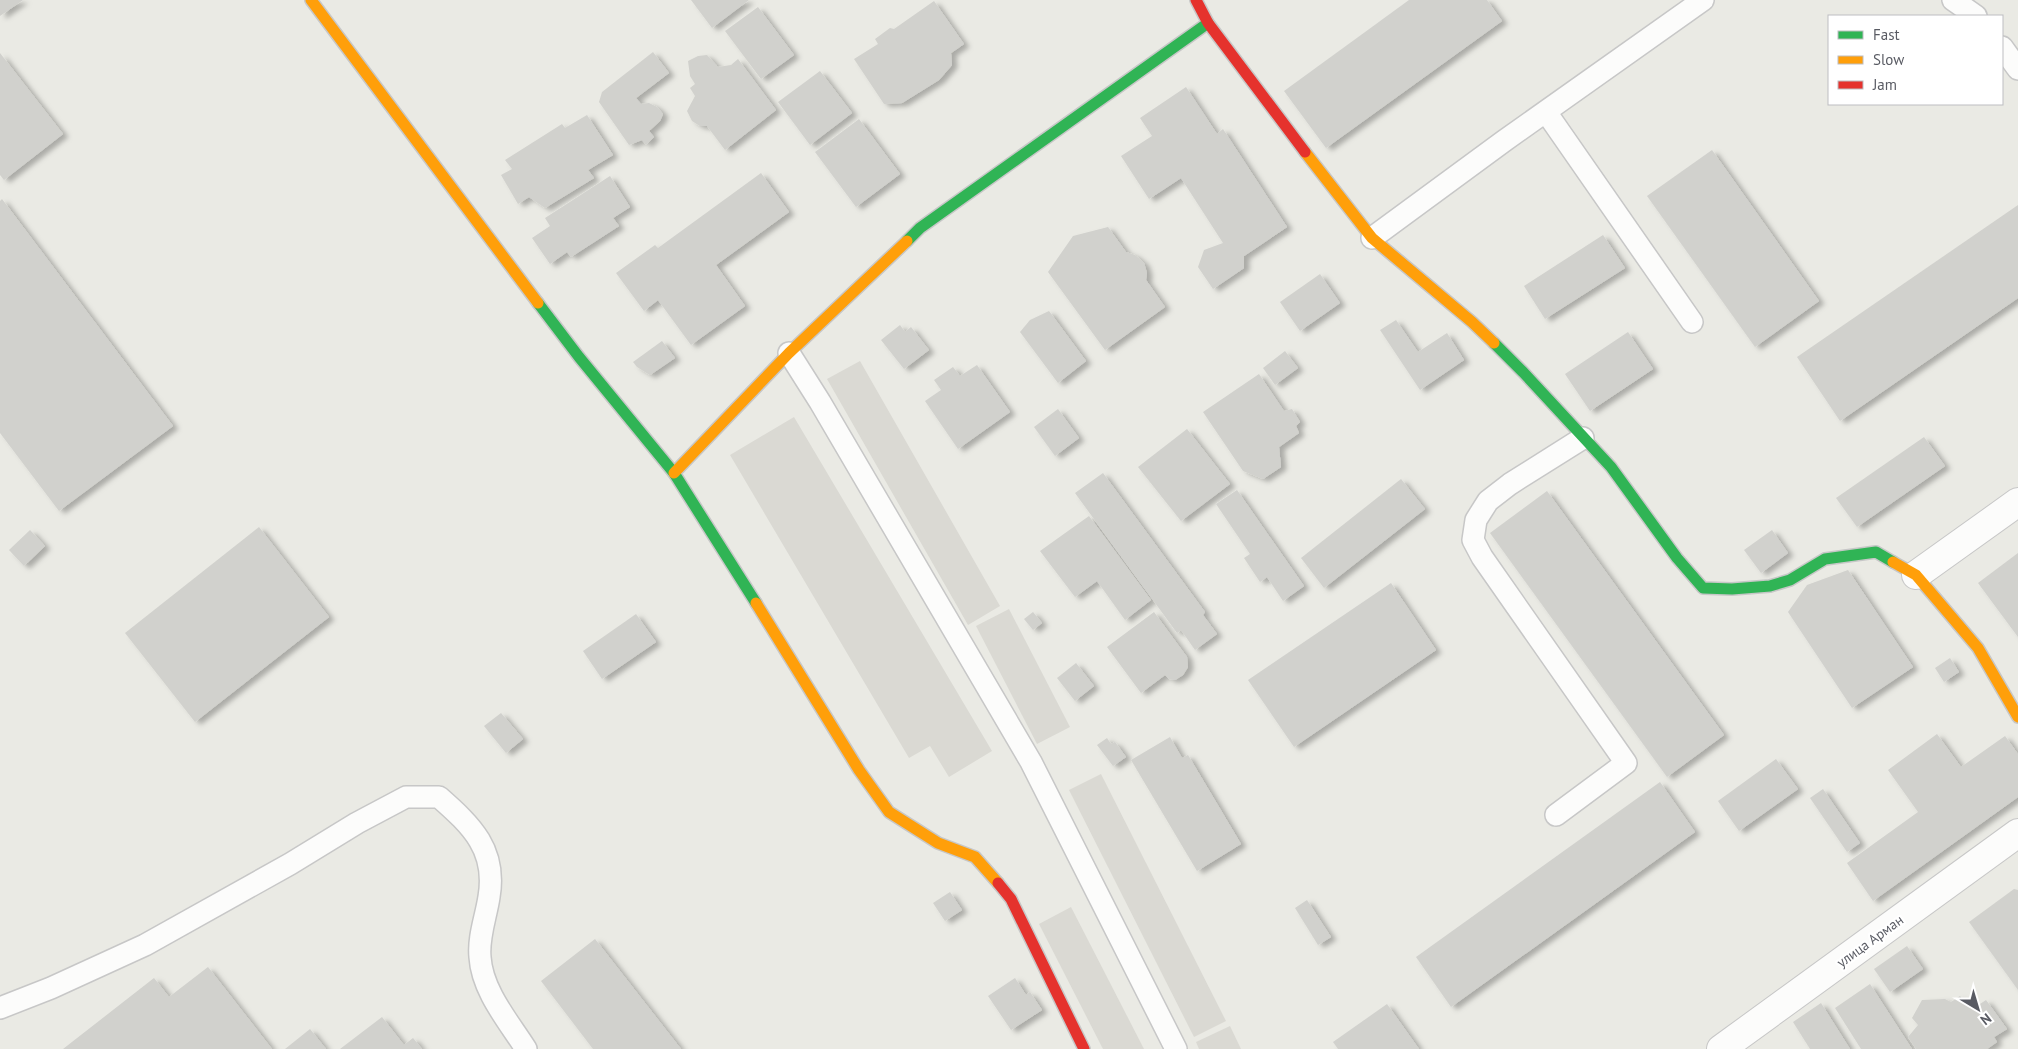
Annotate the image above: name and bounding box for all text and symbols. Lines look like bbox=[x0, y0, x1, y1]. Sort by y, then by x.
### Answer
legend bbox=[1828, 15, 2003, 105]
text: Fast bbox=[1873, 25, 1900, 44]
text: Slow bbox=[1873, 50, 1904, 69]
text: Jam bbox=[1872, 75, 1897, 94]
street label: улица Арман bbox=[1833, 911, 1907, 971]
north arrow bbox=[1953, 984, 2003, 1034]
text: N bbox=[1977, 1009, 1995, 1029]

